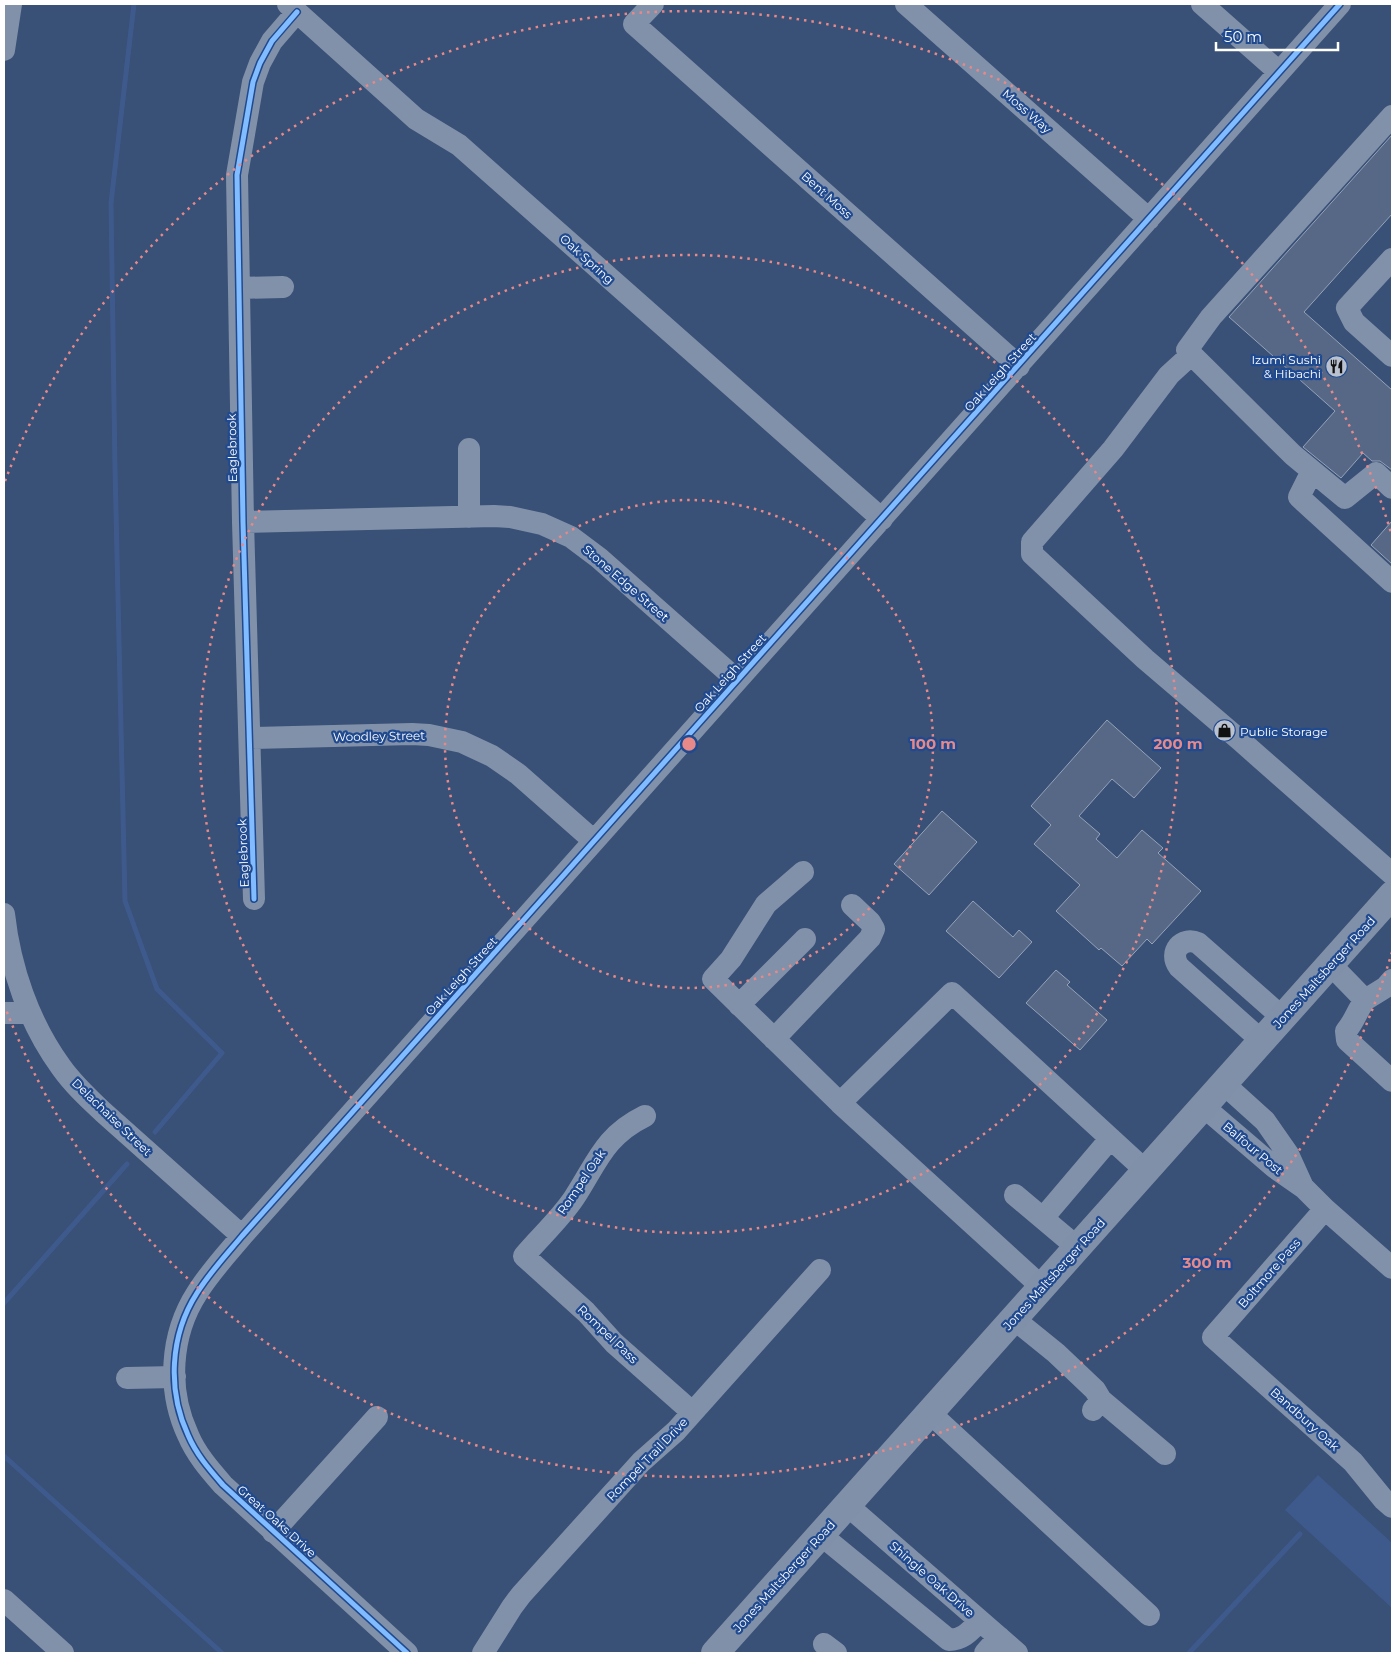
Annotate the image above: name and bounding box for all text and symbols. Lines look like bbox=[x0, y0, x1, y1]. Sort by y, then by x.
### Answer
scale bar bbox=[1216, 20, 1338, 52]
text: 50 m bbox=[1224, 27, 1262, 46]
street label: Moss Way bbox=[999, 86, 1055, 137]
street label: Bent Moss bbox=[799, 168, 856, 222]
street label: Oak Spring bbox=[557, 231, 617, 287]
street label: Oak Leigh Street bbox=[961, 329, 1039, 414]
place label: Izumi Sushi & Hibachi bbox=[1251, 352, 1321, 381]
restaurant icon: Izumi Sushi & Hibachi bbox=[1325, 354, 1349, 378]
street label: Eaglebrook bbox=[224, 413, 240, 482]
street label: Stone Edge Street bbox=[580, 542, 672, 625]
street label: Oak Leigh Street bbox=[691, 630, 769, 715]
shop icon: Public Storage bbox=[1212, 719, 1236, 743]
place label: Public Storage bbox=[1240, 724, 1328, 739]
street label: Woodley Street bbox=[333, 728, 425, 744]
text: 100 m bbox=[910, 734, 956, 753]
text: 200 m bbox=[1153, 734, 1203, 753]
centre of rings bbox=[680, 735, 698, 753]
street label: Eaglebrook bbox=[234, 818, 252, 888]
street label: Jones Maltsberger Road bbox=[1269, 913, 1378, 1032]
street label: Oak Leigh Street bbox=[422, 933, 500, 1018]
street label: Delachaise Street bbox=[69, 1075, 155, 1159]
street label: Balfour Post bbox=[1220, 1119, 1286, 1177]
street label: Rompel Oak bbox=[554, 1146, 609, 1217]
street label: Jones Maltsberger Road bbox=[999, 1215, 1108, 1334]
street label: Boltmore Pass bbox=[1235, 1235, 1303, 1311]
text: 300 m bbox=[1181, 1253, 1232, 1272]
street label: Rompel Pass bbox=[575, 1302, 641, 1367]
street label: Bandbury Oak bbox=[1268, 1384, 1343, 1454]
street label: Rompel Trail Drive bbox=[603, 1414, 691, 1504]
street label: Great Oaks Drive bbox=[235, 1482, 319, 1560]
street label: Jones Maltsberger Road bbox=[729, 1517, 838, 1636]
street label: Shingle Oak Drive bbox=[886, 1538, 978, 1620]

